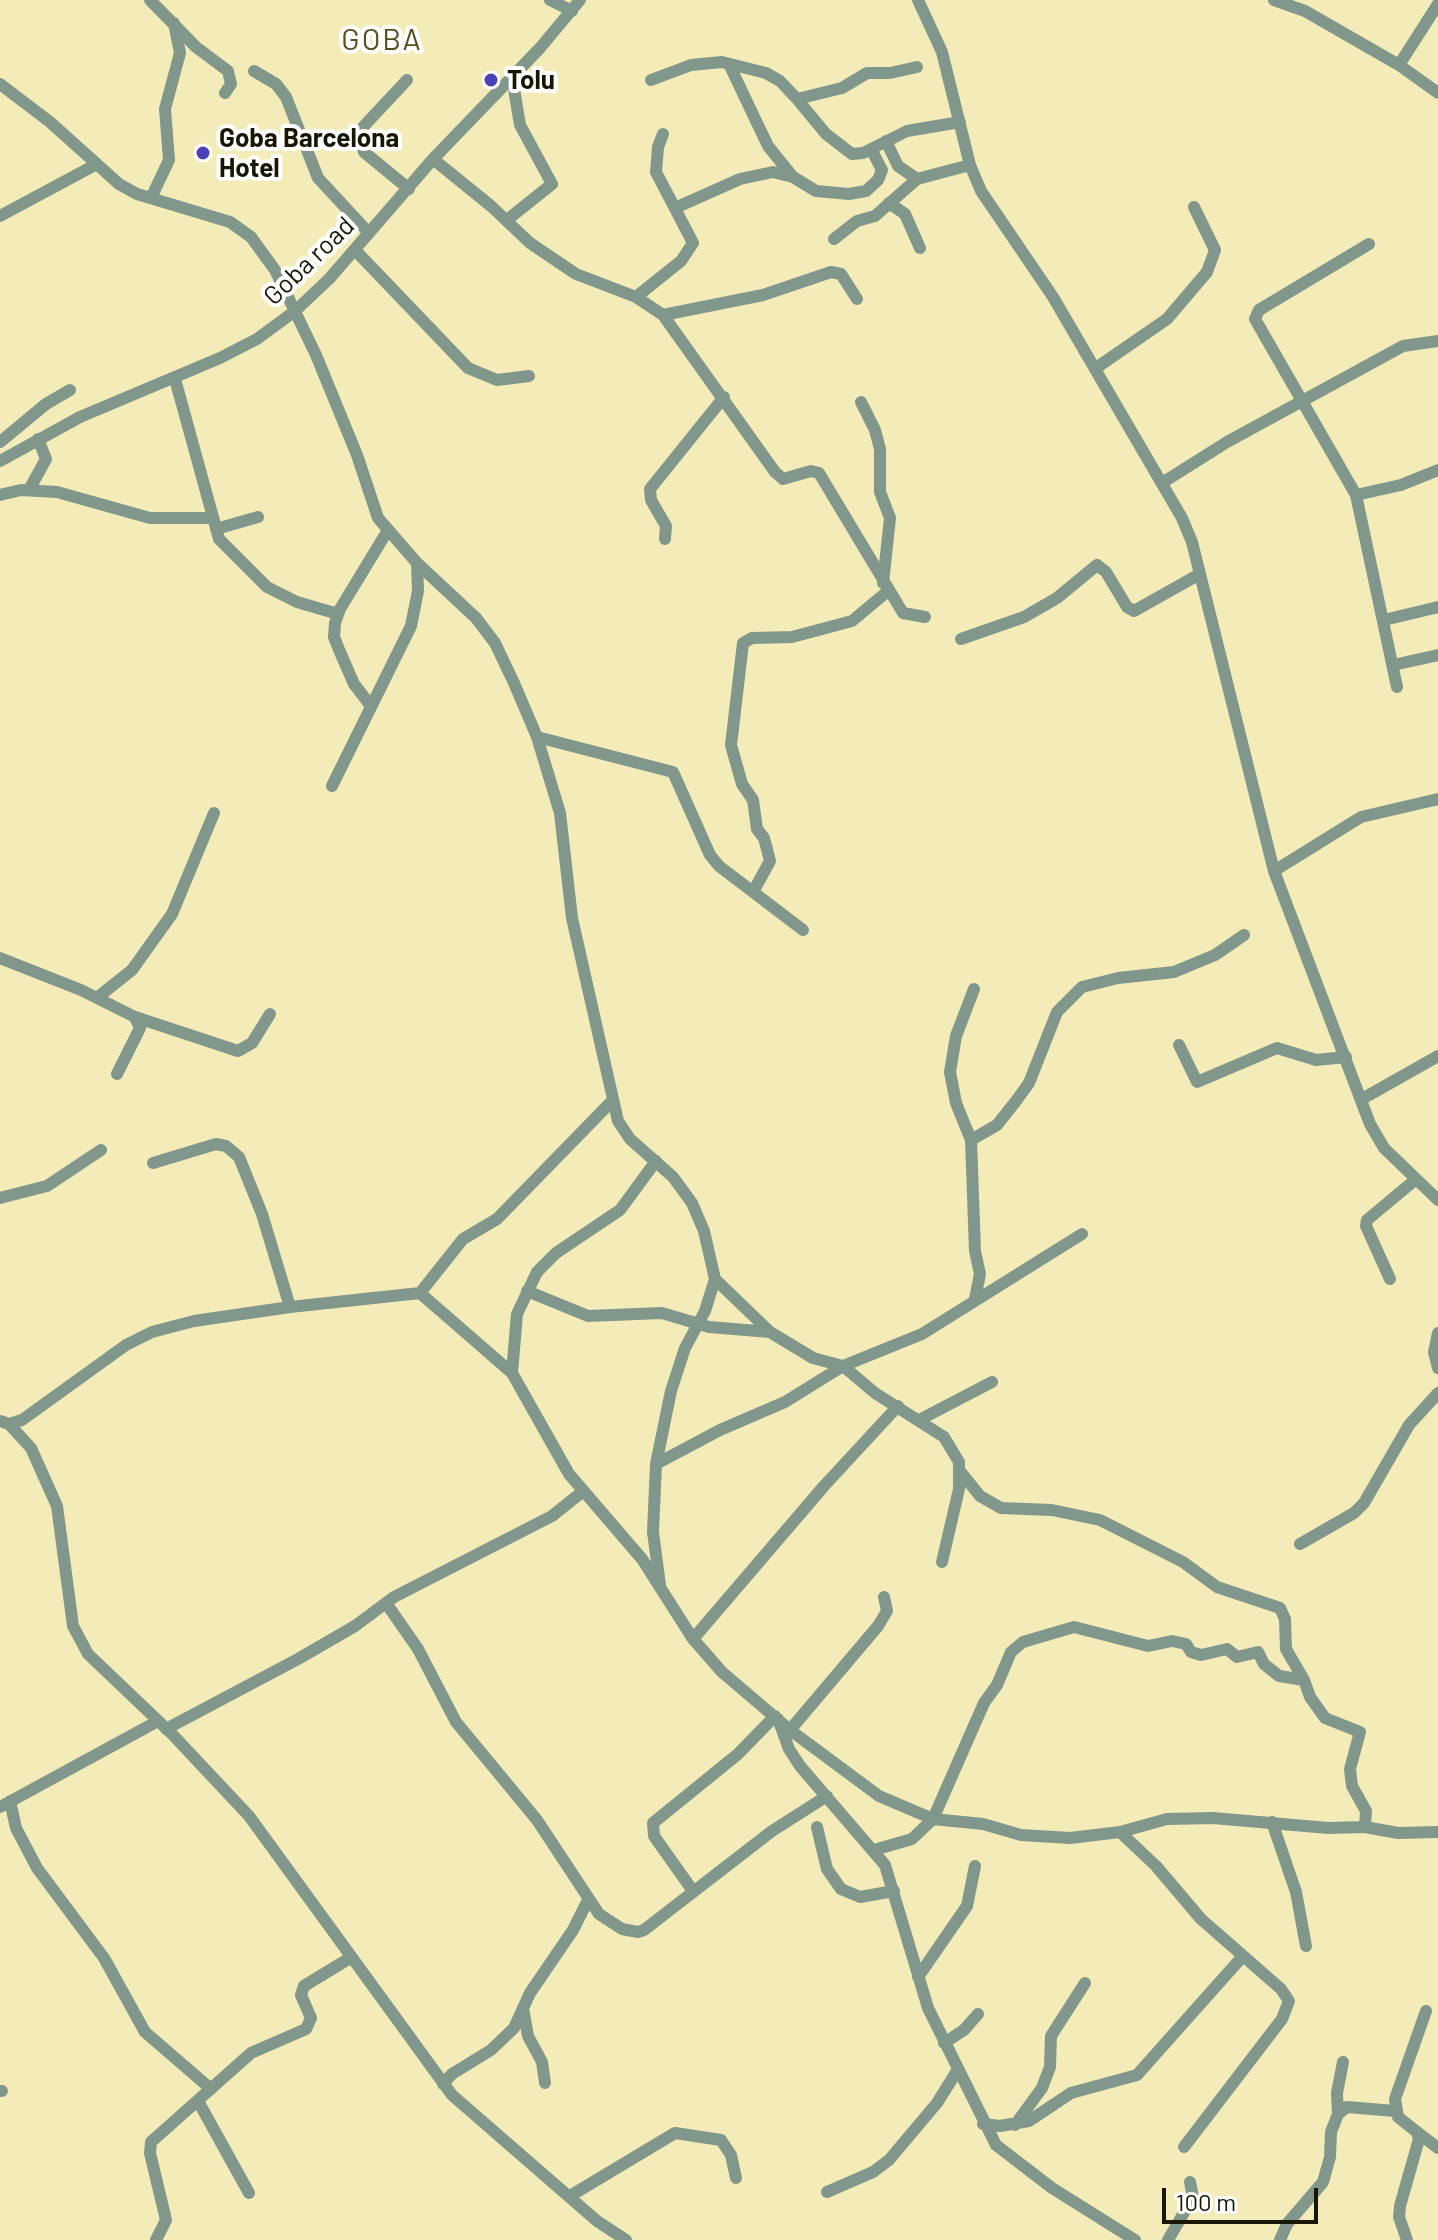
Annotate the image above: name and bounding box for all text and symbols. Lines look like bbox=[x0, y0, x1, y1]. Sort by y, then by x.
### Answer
district label: GOBA bbox=[341, 22, 423, 58]
place label: Tolu bbox=[507, 64, 555, 96]
marker: Tolu bbox=[482, 71, 500, 89]
place label: Goba Barcelona Hotel bbox=[219, 122, 399, 184]
marker: Goba Barcelona Hotel bbox=[194, 144, 212, 162]
street label: Goba road bbox=[257, 210, 361, 312]
scale bar bbox=[1166, 2172, 1322, 2222]
text: 100 m bbox=[1176, 2187, 1236, 2216]

